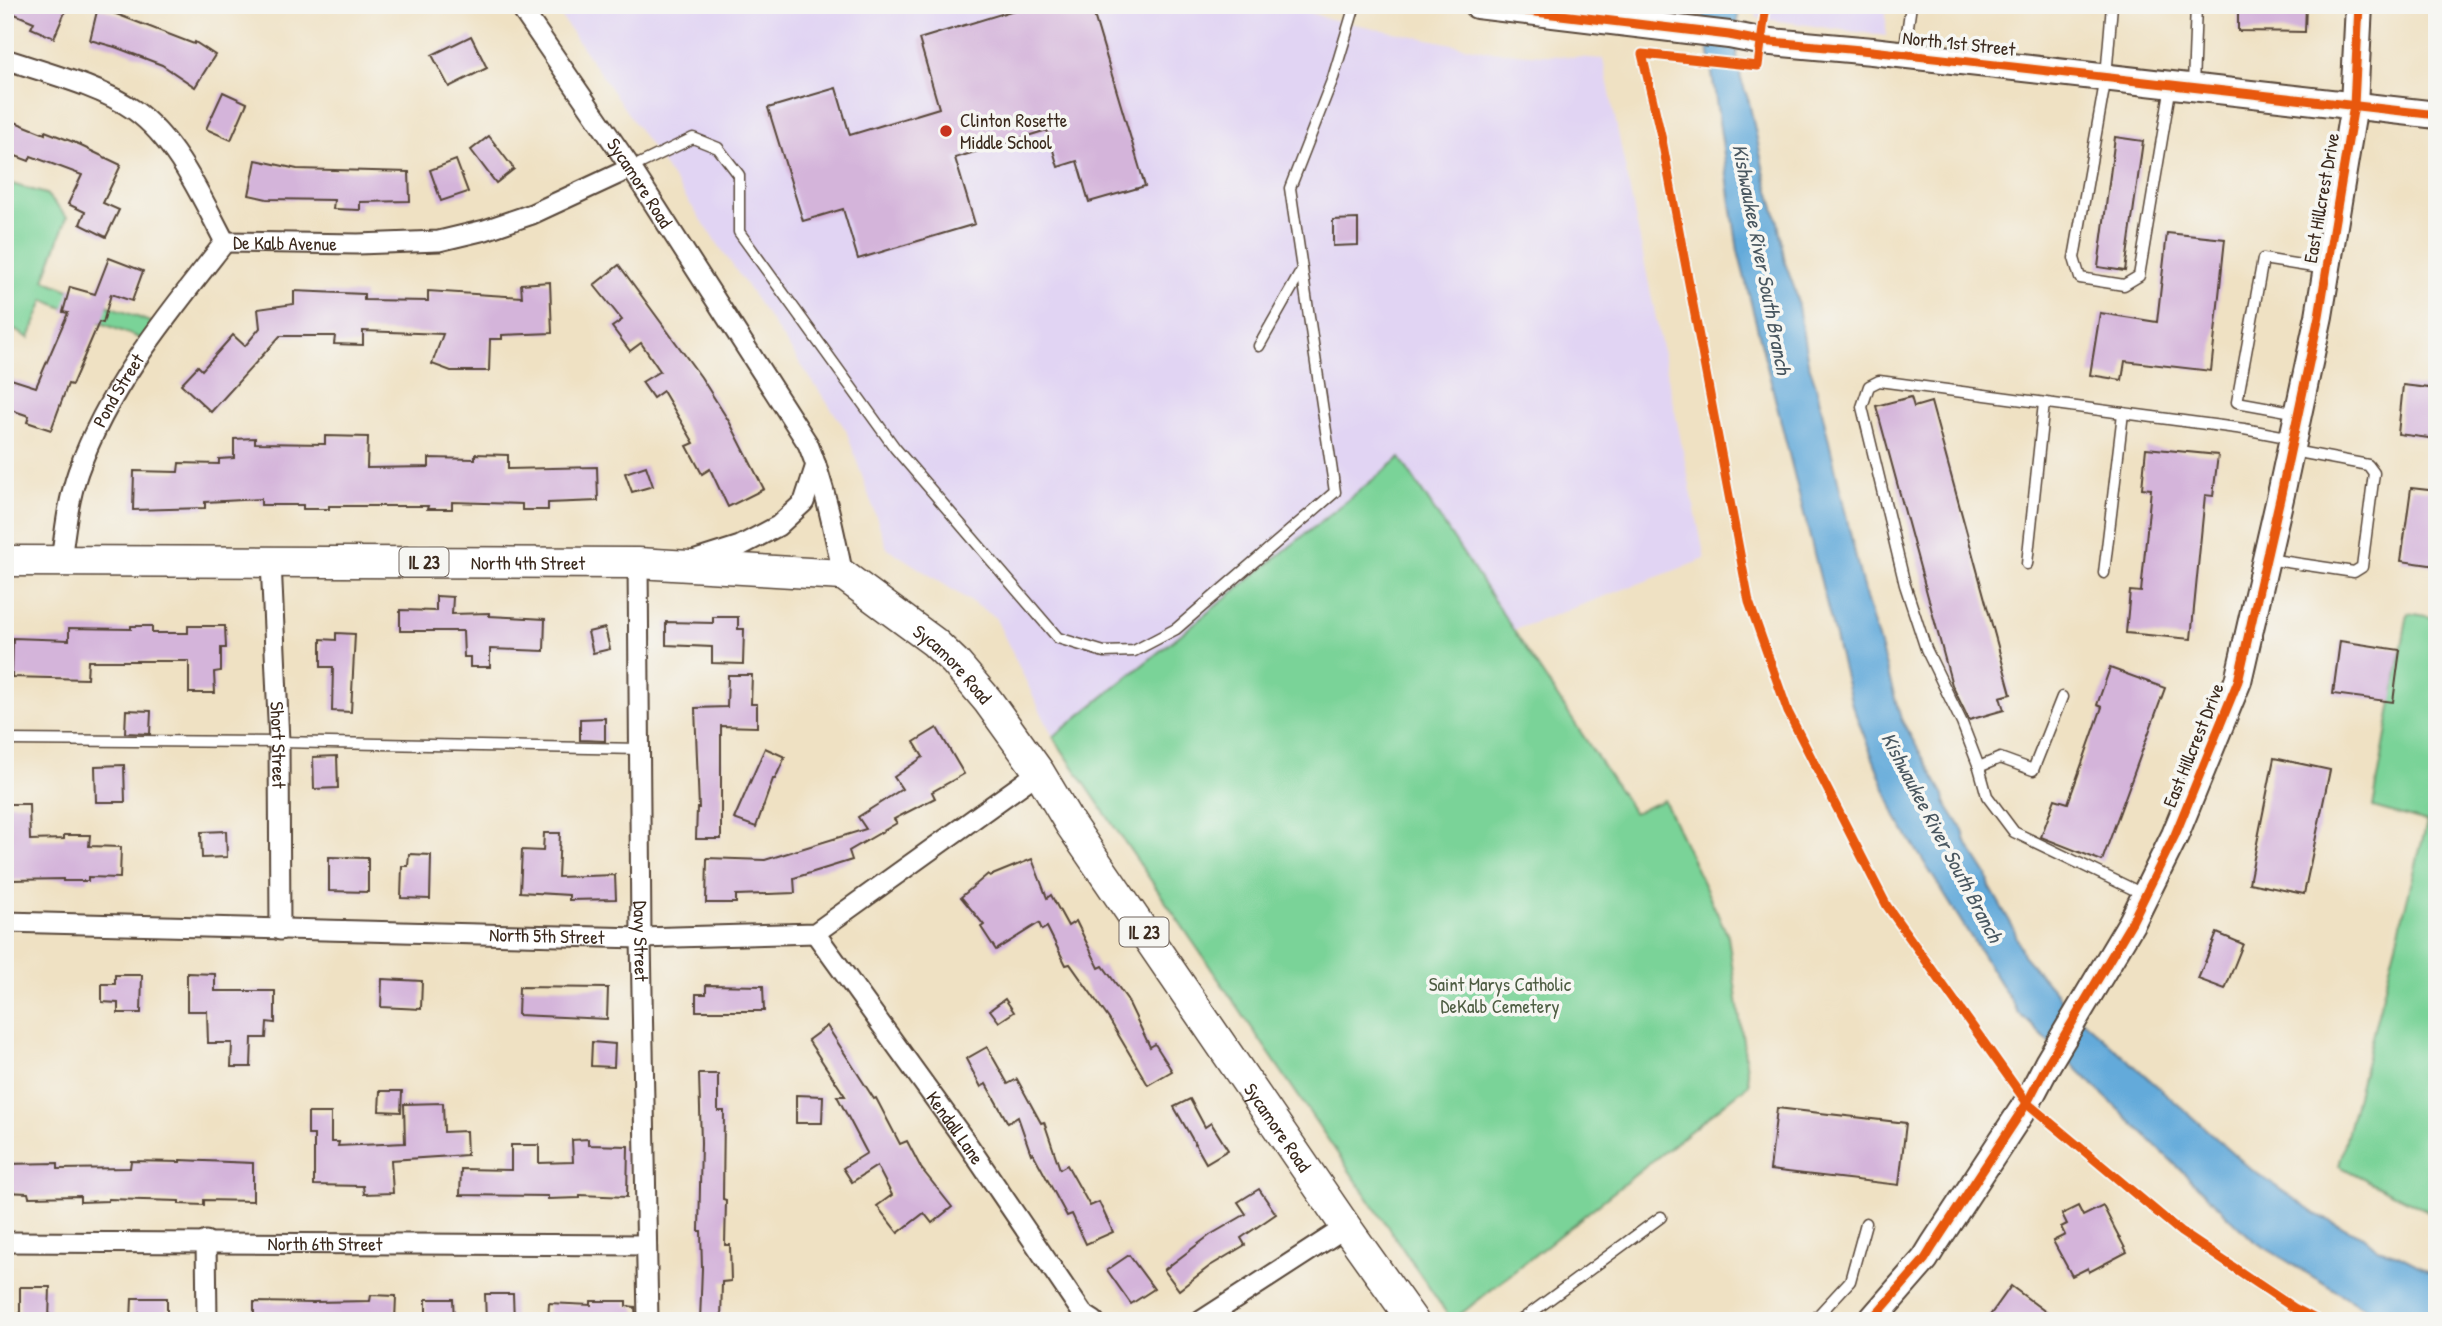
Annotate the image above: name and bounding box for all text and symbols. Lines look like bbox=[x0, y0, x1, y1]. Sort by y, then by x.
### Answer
street label: North 1st Street bbox=[1901, 24, 2017, 62]
place label: Clinton Rosette Middle School bbox=[960, 107, 1068, 155]
marker: Clinton Rosette Middle School bbox=[938, 123, 954, 139]
street label: East Hillcrest Drive bbox=[2297, 130, 2345, 265]
street label: Sycamore Road bbox=[601, 133, 679, 233]
water label: Kishwaukee River South Branch bbox=[1725, 141, 1799, 378]
street label: De Kalb Avenue bbox=[233, 229, 338, 257]
street label: Pond Street bbox=[86, 348, 150, 431]
road number: IL 23 bbox=[400, 548, 448, 576]
street label: North 4th Street bbox=[471, 549, 586, 576]
street label: Sycamore Road bbox=[908, 618, 998, 710]
street label: East Hillcrest Drive bbox=[2156, 679, 2230, 811]
street label: Short Street bbox=[264, 701, 292, 789]
water label: Kishwaukee River South Branch bbox=[1874, 727, 2010, 948]
street label: Davy Street bbox=[628, 900, 655, 982]
road number: IL 23 bbox=[1120, 917, 1168, 946]
street label: North 5th Street bbox=[489, 921, 605, 950]
park label: Saint Marys Catholic DeKalb Cemetery bbox=[1429, 971, 1572, 1019]
street label: Sycamore Road bbox=[1238, 1078, 1318, 1177]
street label: Kendall Lane bbox=[920, 1086, 991, 1170]
street label: North 6th Street bbox=[268, 1230, 383, 1257]

